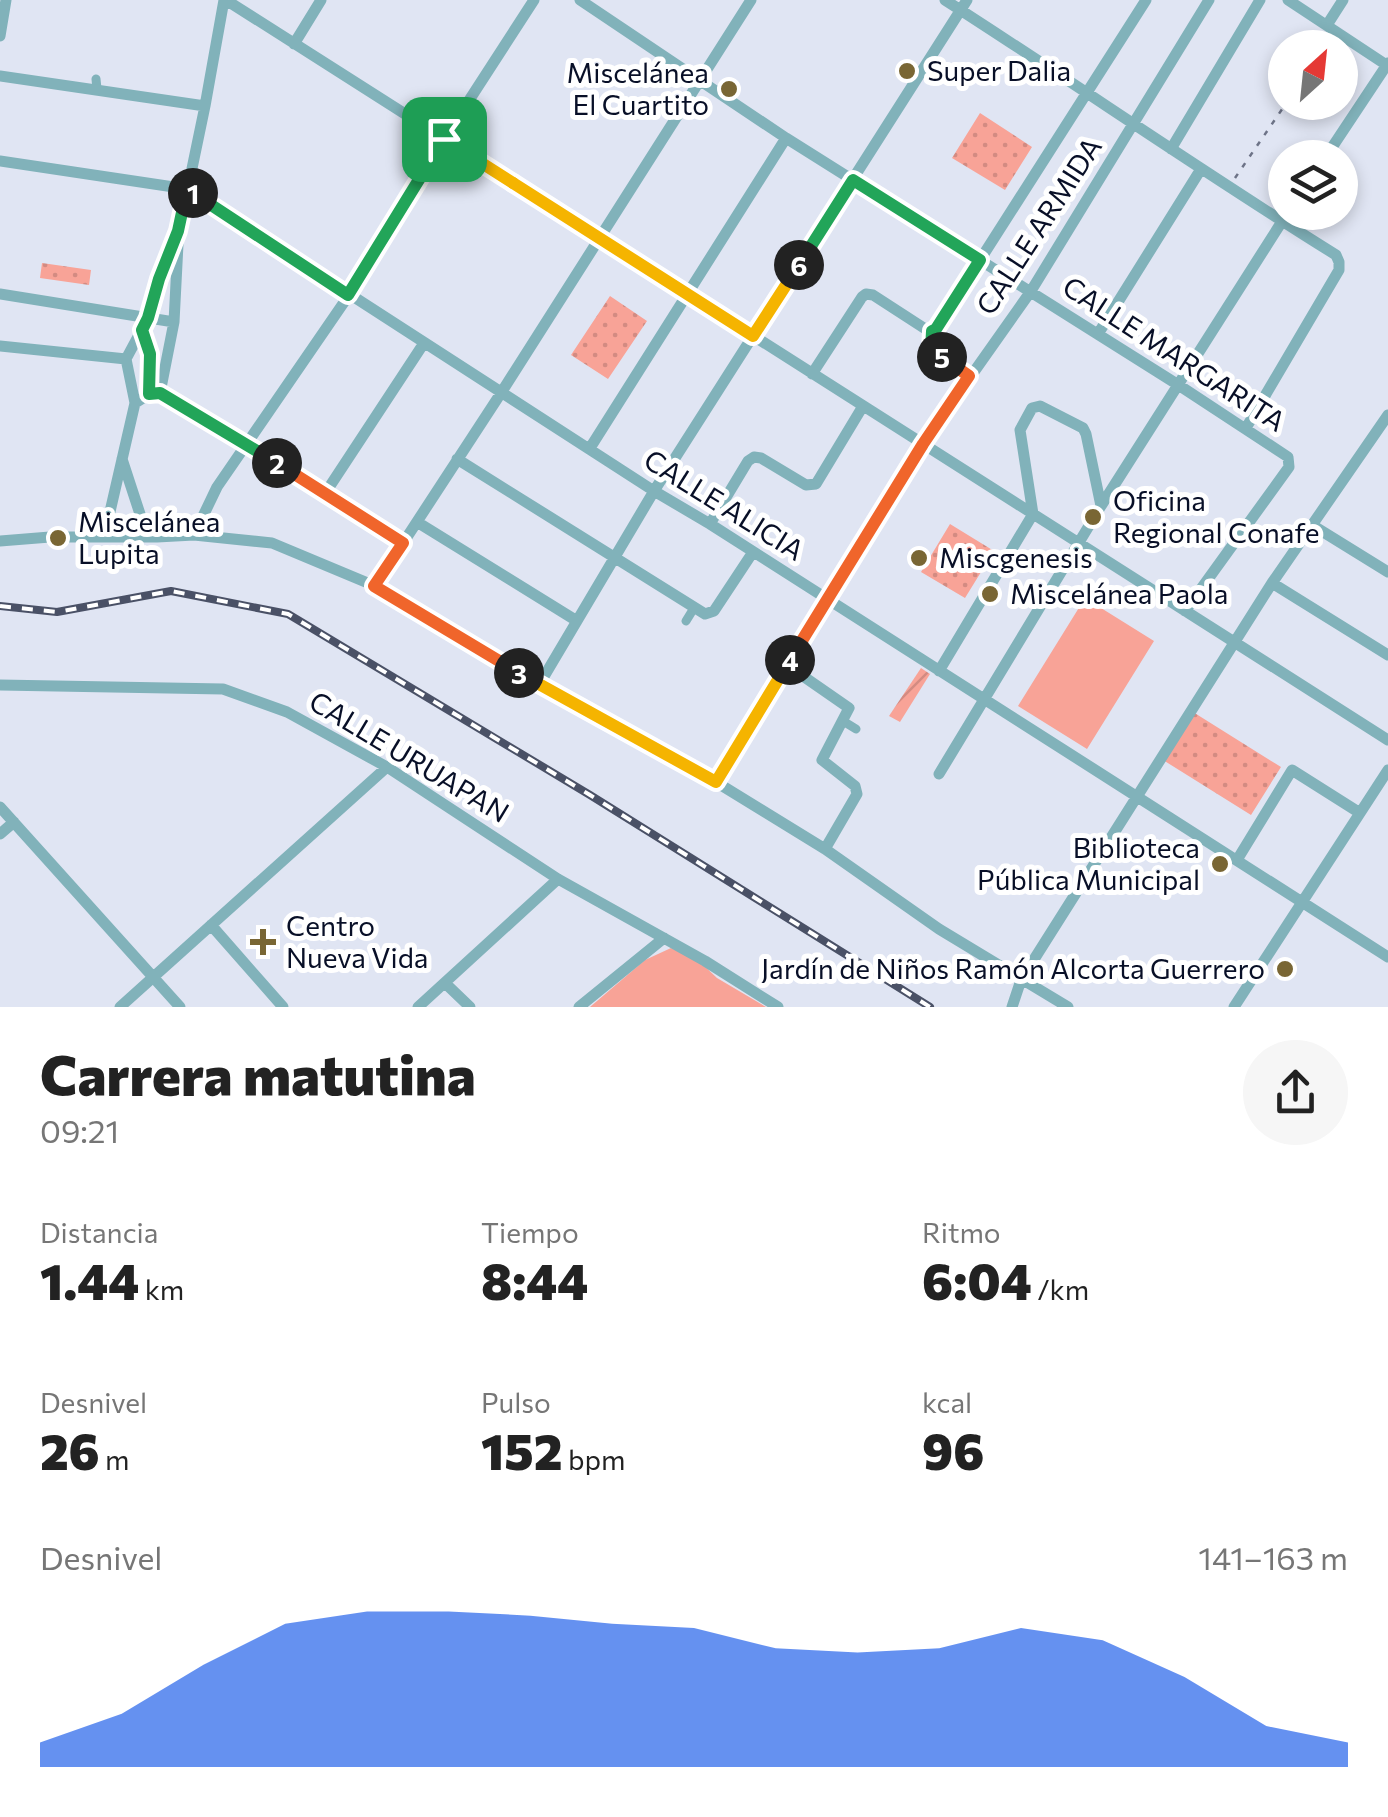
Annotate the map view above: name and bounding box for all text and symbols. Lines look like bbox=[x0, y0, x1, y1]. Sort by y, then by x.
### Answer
north arrow bbox=[1268, 30, 1358, 120]
map controls bbox=[1268, 30, 1358, 230]
place label: Super Dalia bbox=[927, 53, 1071, 87]
place label: Miscelánea El Cuartito bbox=[567, 55, 709, 121]
marker: Super Dalia bbox=[896, 60, 918, 82]
marker: Miscelánea El Cuartito bbox=[718, 78, 740, 100]
pin bbox=[402, 97, 487, 182]
icon: arrive bbox=[417, 112, 472, 167]
street label: CALLE ARMIDA bbox=[968, 131, 1108, 320]
button: layers bbox=[1268, 140, 1358, 230]
pin: 1 bbox=[168, 168, 218, 218]
text: 1 bbox=[187, 176, 199, 210]
pin: 6 bbox=[774, 240, 824, 290]
text: 6 bbox=[790, 248, 808, 282]
street label: CALLE MARGARITA bbox=[1057, 269, 1292, 438]
pin: 5 bbox=[917, 332, 967, 382]
text: 5 bbox=[934, 340, 950, 374]
pin: 2 bbox=[252, 438, 302, 488]
street label: CALLE ALICIA bbox=[638, 442, 811, 567]
text: 2 bbox=[269, 446, 285, 480]
place label: Oficina Regional Conafe bbox=[1113, 483, 1320, 549]
place label: Miscelánea Lupita bbox=[78, 504, 220, 570]
marker: Oficina Regional Conafe bbox=[1082, 506, 1104, 528]
marker: Miscelánea Lupita bbox=[47, 527, 69, 549]
place label: Miscgenesis bbox=[939, 540, 1093, 574]
marker: Miscgenesis bbox=[908, 547, 930, 569]
place label: Miscelánea Paola bbox=[1010, 576, 1229, 610]
marker: Miscelánea Paola bbox=[979, 583, 1001, 605]
pin: 4 bbox=[765, 635, 815, 685]
text: 4 bbox=[781, 643, 799, 677]
pin: 3 bbox=[494, 648, 544, 698]
text: 3 bbox=[511, 656, 527, 690]
street label: CALLE URUAPAN bbox=[304, 683, 515, 829]
place label: Biblioteca Pública Municipal bbox=[977, 830, 1200, 896]
marker: Biblioteca Pública Municipal bbox=[1209, 853, 1231, 875]
place label: Centro Nueva Vida bbox=[286, 908, 429, 974]
marker: Centro Nueva Vida bbox=[250, 929, 276, 955]
place label: Jardín de Niños Ramón Alcorta Guerrero bbox=[761, 951, 1265, 985]
marker: Jardín de Niños Ramón Alcorta Guerrero bbox=[1274, 958, 1296, 980]
text: Carrera matutina bbox=[40, 1039, 476, 1106]
button: share bbox=[1243, 1040, 1348, 1145]
text: 09:21 bbox=[40, 1110, 119, 1150]
text: Distancia bbox=[40, 1215, 158, 1249]
text: Tiempo bbox=[481, 1215, 579, 1249]
text: Ritmo bbox=[922, 1215, 1001, 1249]
text: 1.44 bbox=[40, 1249, 139, 1310]
text: 8:44 bbox=[481, 1249, 588, 1310]
text: 6:04 bbox=[922, 1249, 1032, 1310]
text: km bbox=[139, 1272, 184, 1306]
text: /km bbox=[1032, 1272, 1089, 1306]
text: Desnivel bbox=[40, 1385, 147, 1419]
text: Pulso bbox=[481, 1385, 551, 1419]
text: kcal bbox=[922, 1385, 972, 1419]
text: 26 bbox=[40, 1419, 100, 1480]
text: 152 bbox=[481, 1419, 563, 1480]
text: 96 bbox=[922, 1419, 984, 1480]
text: m bbox=[100, 1442, 129, 1476]
text: bpm bbox=[563, 1442, 626, 1476]
text: Desnivel bbox=[40, 1537, 162, 1577]
text: 141–163 m bbox=[1198, 1537, 1348, 1577]

